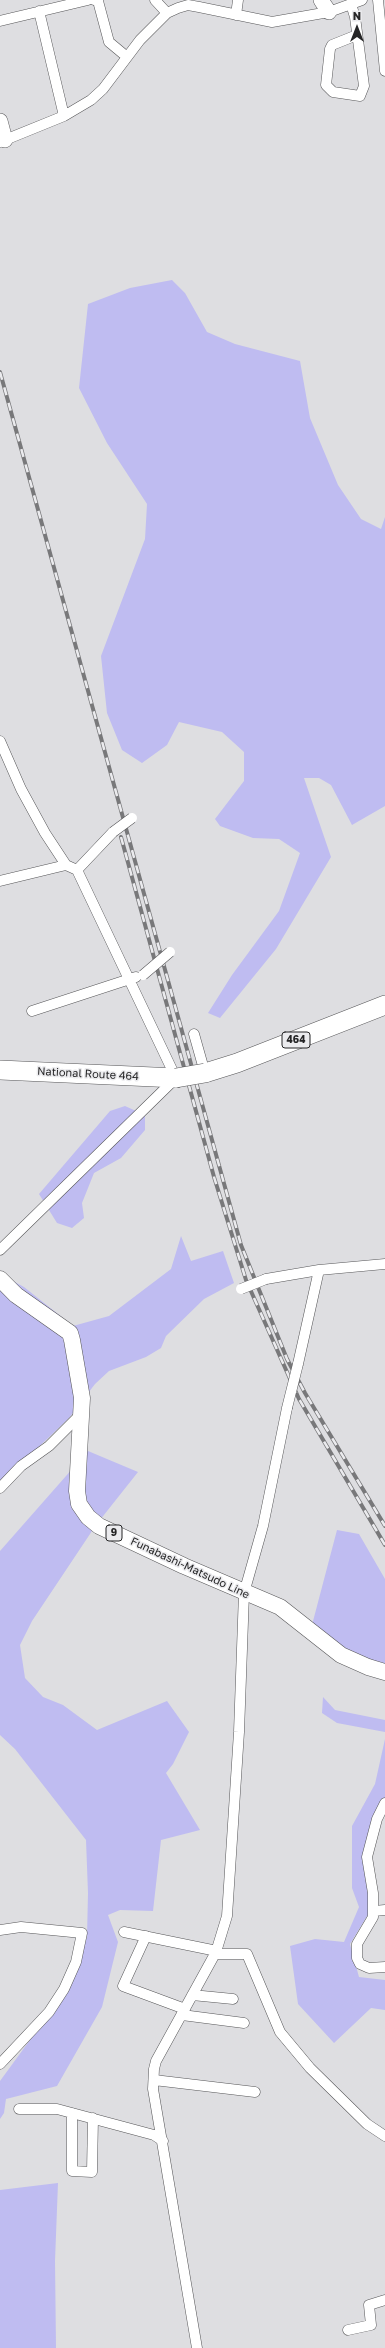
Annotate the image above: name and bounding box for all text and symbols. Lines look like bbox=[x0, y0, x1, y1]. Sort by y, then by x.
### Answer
north arrow bbox=[337, 8, 377, 48]
text: N bbox=[353, 9, 361, 22]
road number: 464 bbox=[282, 1032, 310, 1048]
street label: National Route 464 bbox=[37, 1065, 139, 1083]
road number: 9 bbox=[106, 1525, 122, 1541]
street label: Funabashi-Matsudo Line bbox=[128, 1535, 252, 1601]

